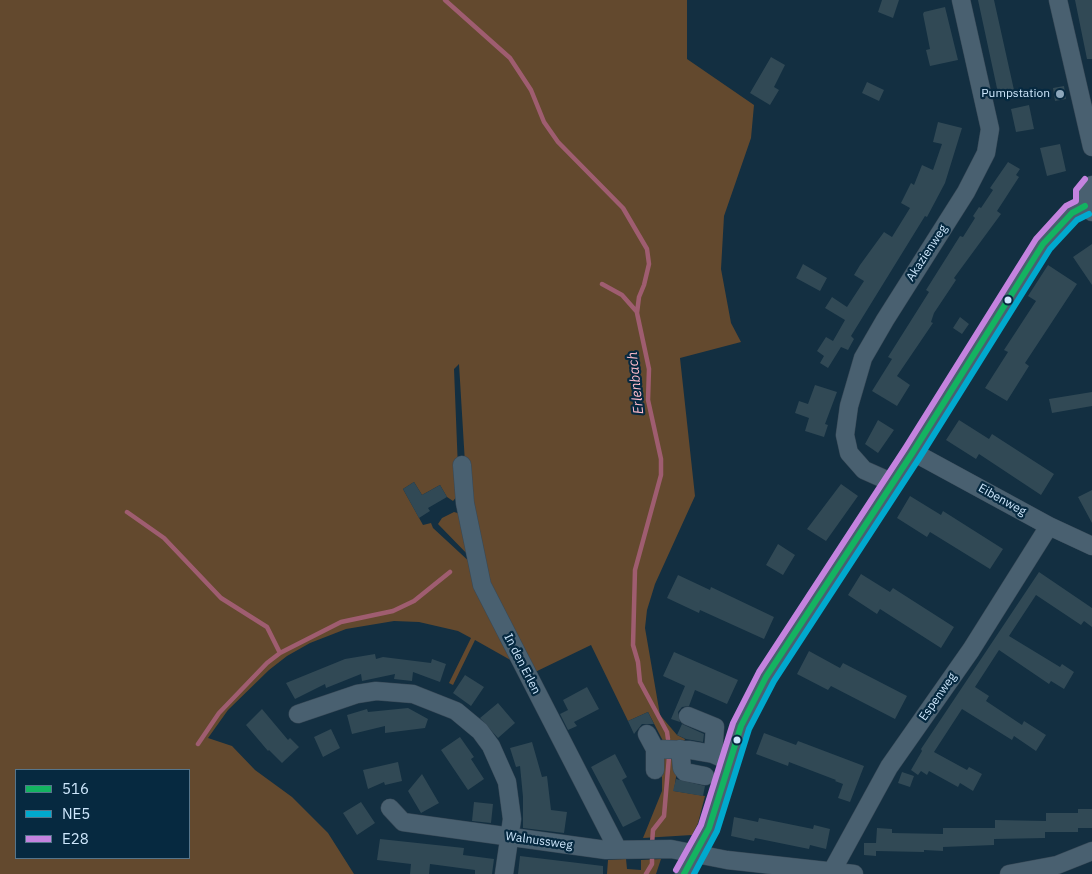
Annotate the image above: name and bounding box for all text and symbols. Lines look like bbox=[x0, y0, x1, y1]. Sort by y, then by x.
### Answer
place label: Pumpstation bbox=[981, 87, 1050, 101]
marker: Pumpstation bbox=[1054, 88, 1066, 100]
street label: Akazienweg bbox=[903, 222, 951, 284]
unlabelled marker bbox=[1003, 295, 1013, 305]
water label: Erlenbach bbox=[624, 351, 648, 415]
street label: Eibenweg bbox=[976, 481, 1028, 519]
street label: In den Erlen bbox=[501, 631, 543, 697]
street label: Espenweg bbox=[916, 670, 960, 724]
unlabelled marker bbox=[732, 735, 742, 745]
legend bbox=[15, 769, 190, 859]
text: 516 bbox=[62, 779, 89, 798]
text: NE5 bbox=[62, 804, 90, 823]
text: E28 bbox=[62, 829, 89, 848]
street label: Walnussweg bbox=[505, 829, 573, 853]

